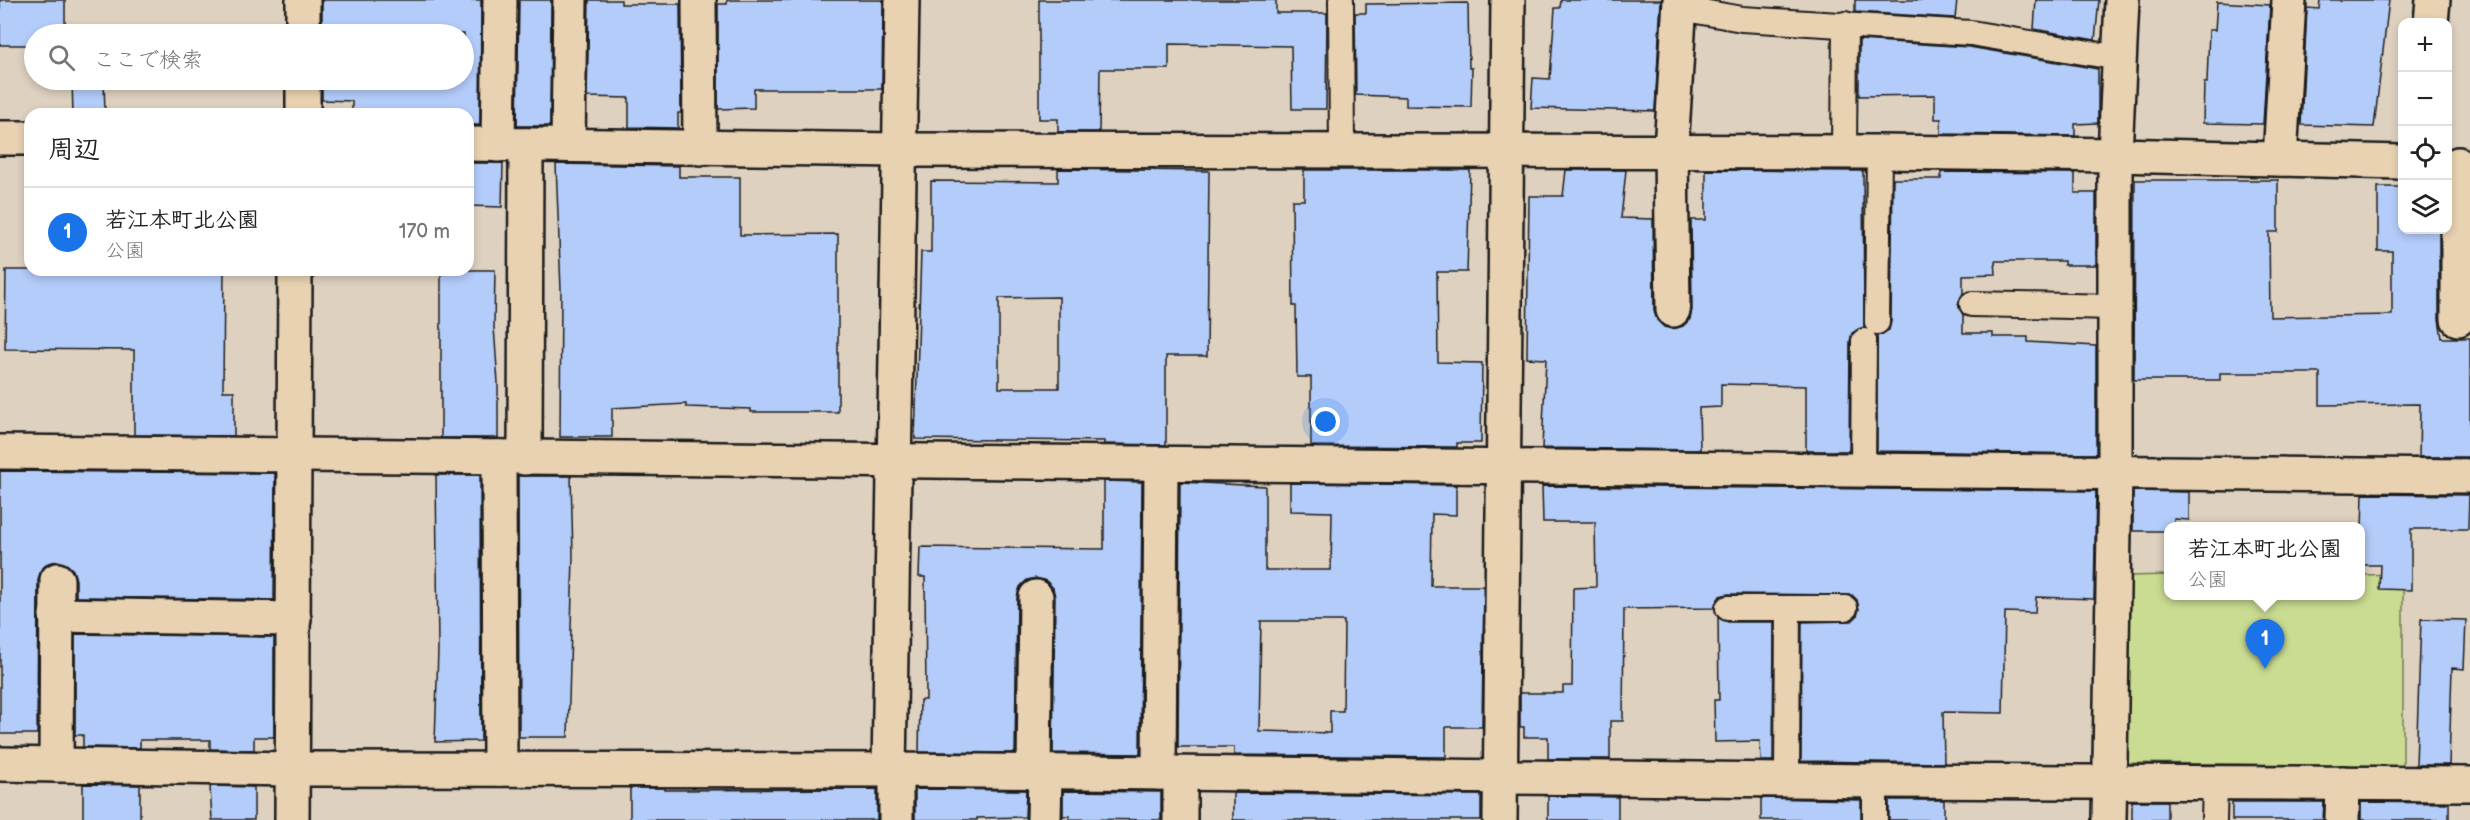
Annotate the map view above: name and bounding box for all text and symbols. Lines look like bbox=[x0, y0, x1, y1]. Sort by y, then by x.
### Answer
map controls bbox=[2398, 18, 2452, 234]
button: + bbox=[2398, 18, 2452, 72]
search box bbox=[24, 24, 474, 90]
icon: search bbox=[45, 41, 78, 74]
text: ここで検索 bbox=[93, 47, 203, 74]
button: − bbox=[2398, 72, 2452, 126]
button: locate bbox=[2398, 126, 2452, 180]
text: 周辺 bbox=[48, 135, 100, 166]
button: layers bbox=[2398, 180, 2452, 234]
text: 若江本町北公園 bbox=[105, 207, 259, 234]
text: 1 bbox=[63, 220, 72, 244]
text: 170 m bbox=[399, 220, 450, 244]
text: 公園 bbox=[105, 239, 145, 263]
your location bbox=[1311, 407, 1340, 436]
popup bbox=[2164, 522, 2365, 600]
text: 若江本町北公園 bbox=[2187, 536, 2342, 563]
text: 公園 bbox=[2187, 568, 2227, 592]
pin: 1 bbox=[2246, 620, 2284, 669]

